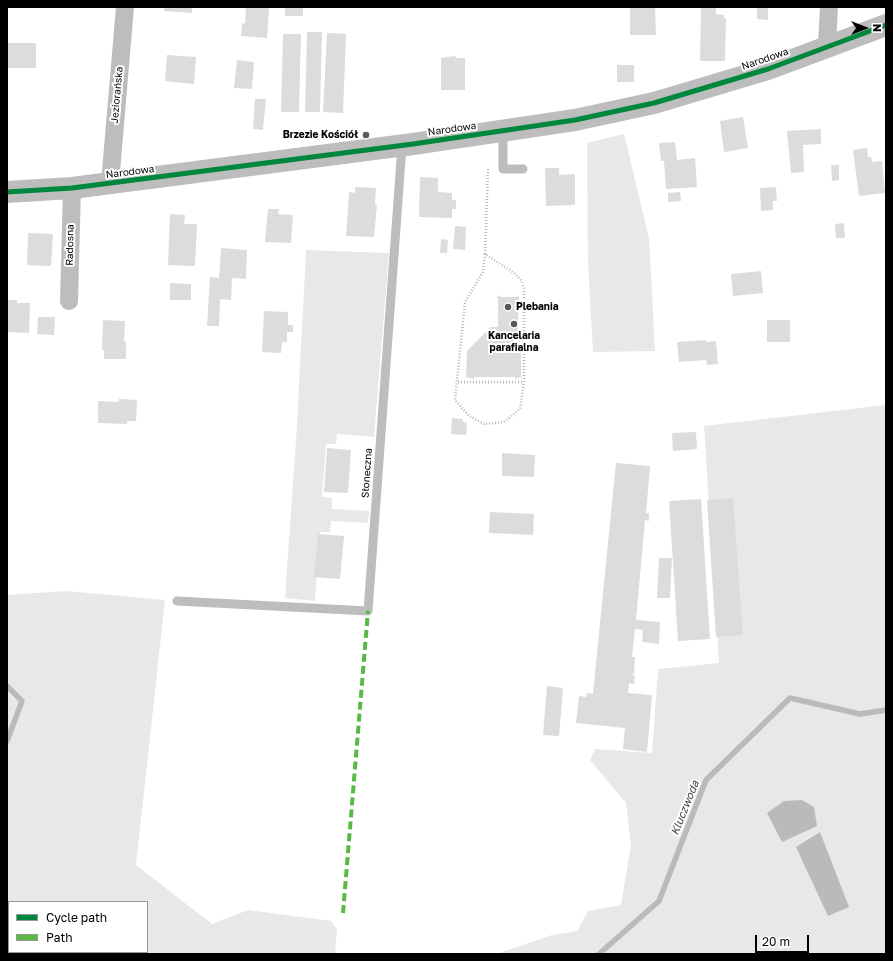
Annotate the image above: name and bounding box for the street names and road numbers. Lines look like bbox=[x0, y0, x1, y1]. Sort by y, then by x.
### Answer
street label: Narodowa bbox=[740, 45, 790, 73]
street label: Jeziorańska bbox=[109, 66, 125, 124]
street label: Narodowa bbox=[427, 120, 477, 138]
street label: Narodowa bbox=[105, 163, 155, 181]
street label: Radosna bbox=[64, 224, 76, 266]
street label: Słoneczna bbox=[359, 448, 375, 498]

